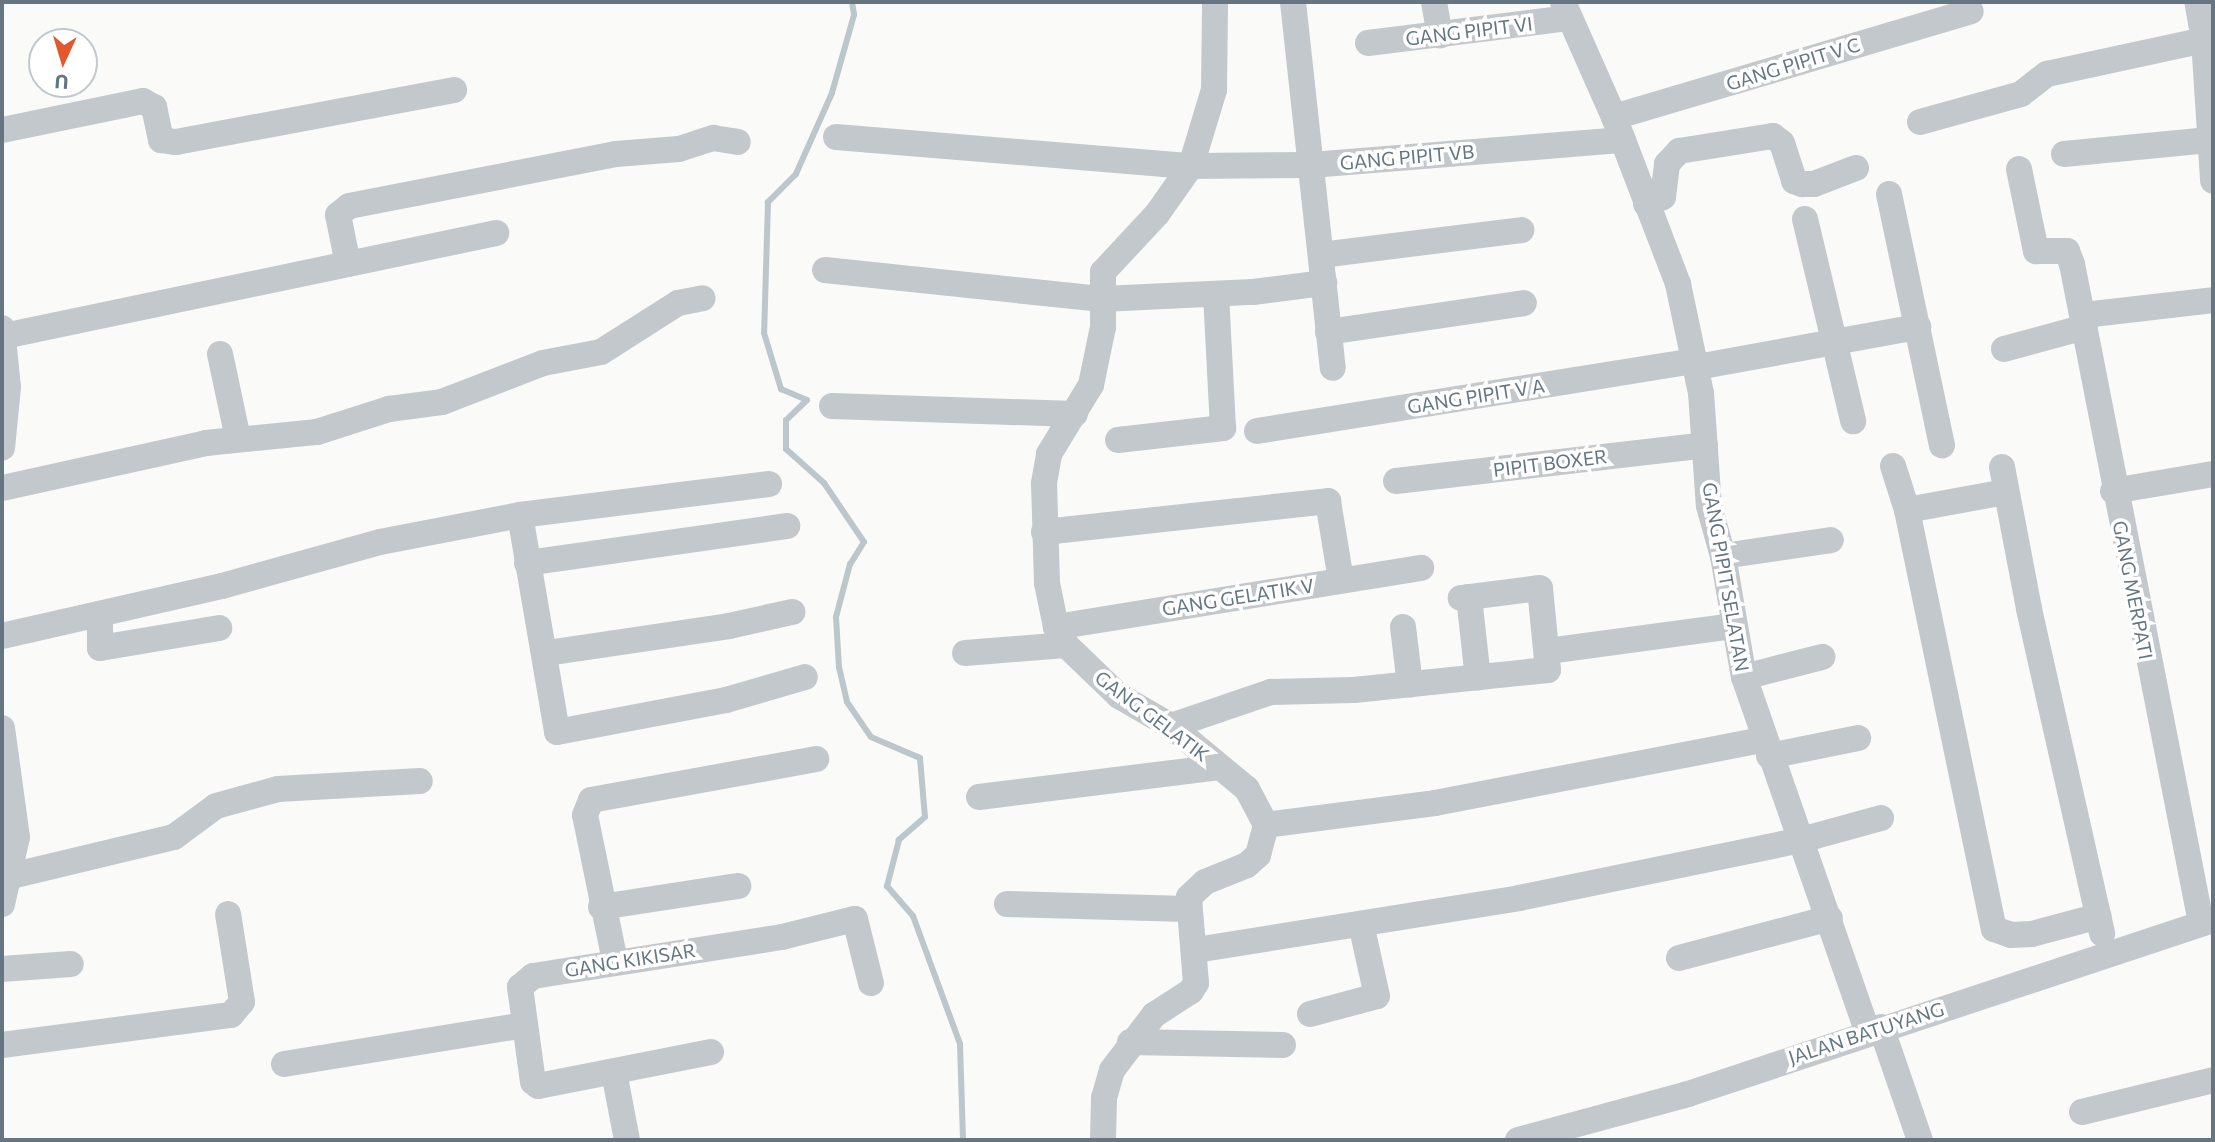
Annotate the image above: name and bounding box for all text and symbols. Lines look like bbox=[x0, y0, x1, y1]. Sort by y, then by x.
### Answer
street label: GANG PIPIT VI bbox=[1404, 12, 1534, 50]
north arrow bbox=[28, 28, 98, 98]
street label: GANG PIPIT V C bbox=[1723, 33, 1863, 95]
text: U bbox=[54, 70, 69, 94]
street label: GANG PIPIT VB bbox=[1339, 140, 1475, 174]
street label: GANG PIPIT V A bbox=[1406, 374, 1546, 418]
street label: PIPIT BOXER bbox=[1492, 445, 1608, 481]
street label: GANG PIPIT SELATAN bbox=[1698, 481, 1754, 673]
street label: GANG MERPATI bbox=[2108, 519, 2158, 661]
street label: GANG GELATIK V bbox=[1160, 574, 1316, 620]
street label: GANG GELATIK bbox=[1091, 666, 1213, 766]
street label: GANG KIKISAR bbox=[563, 938, 697, 982]
street label: JALAN BATUYANG bbox=[1785, 997, 1947, 1069]

